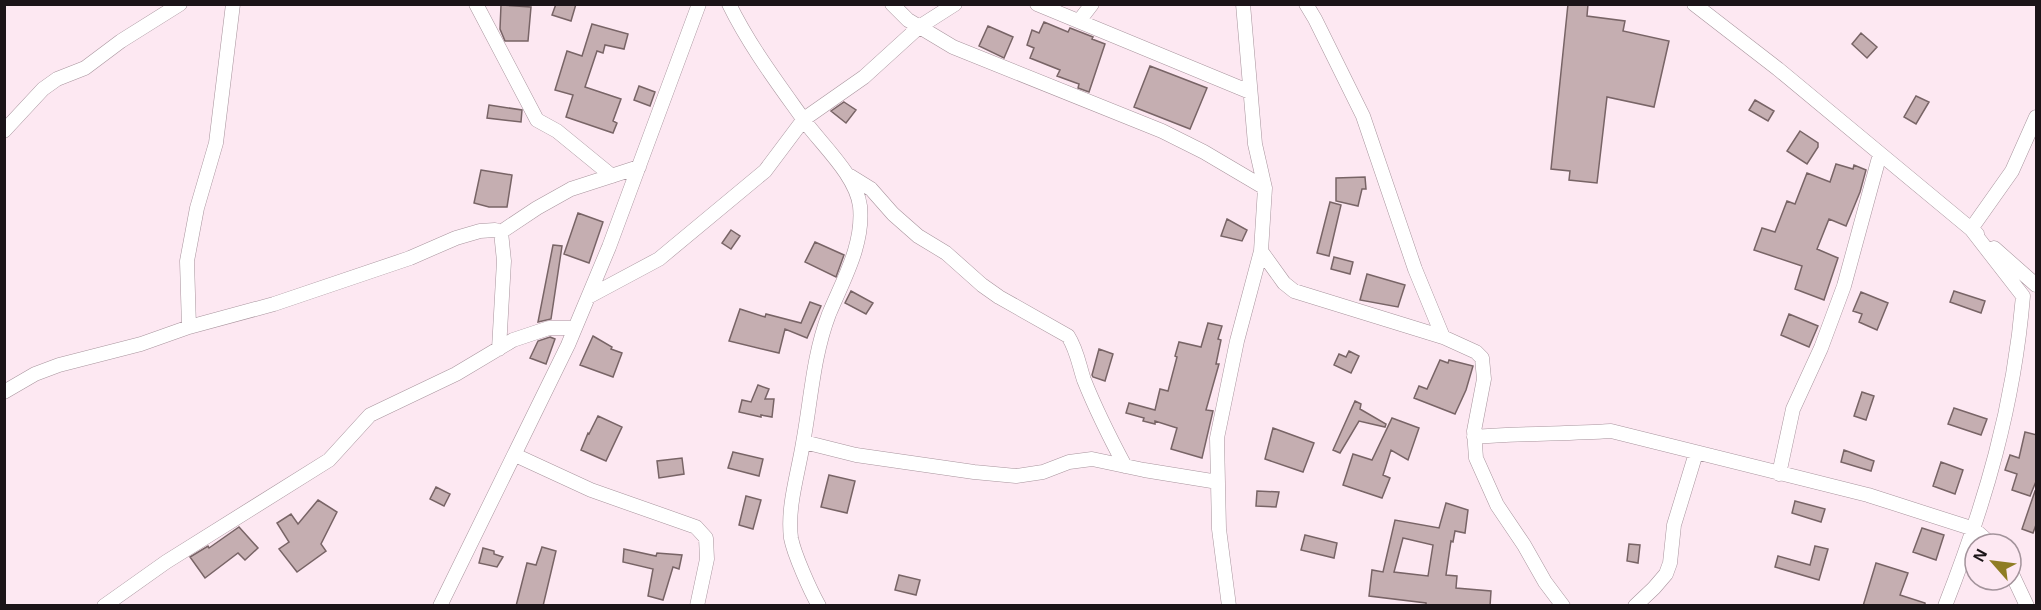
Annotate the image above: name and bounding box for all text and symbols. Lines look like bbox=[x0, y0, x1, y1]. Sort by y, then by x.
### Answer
north arrow bbox=[1963, 532, 2023, 592]
text: N bbox=[1970, 546, 1990, 564]

